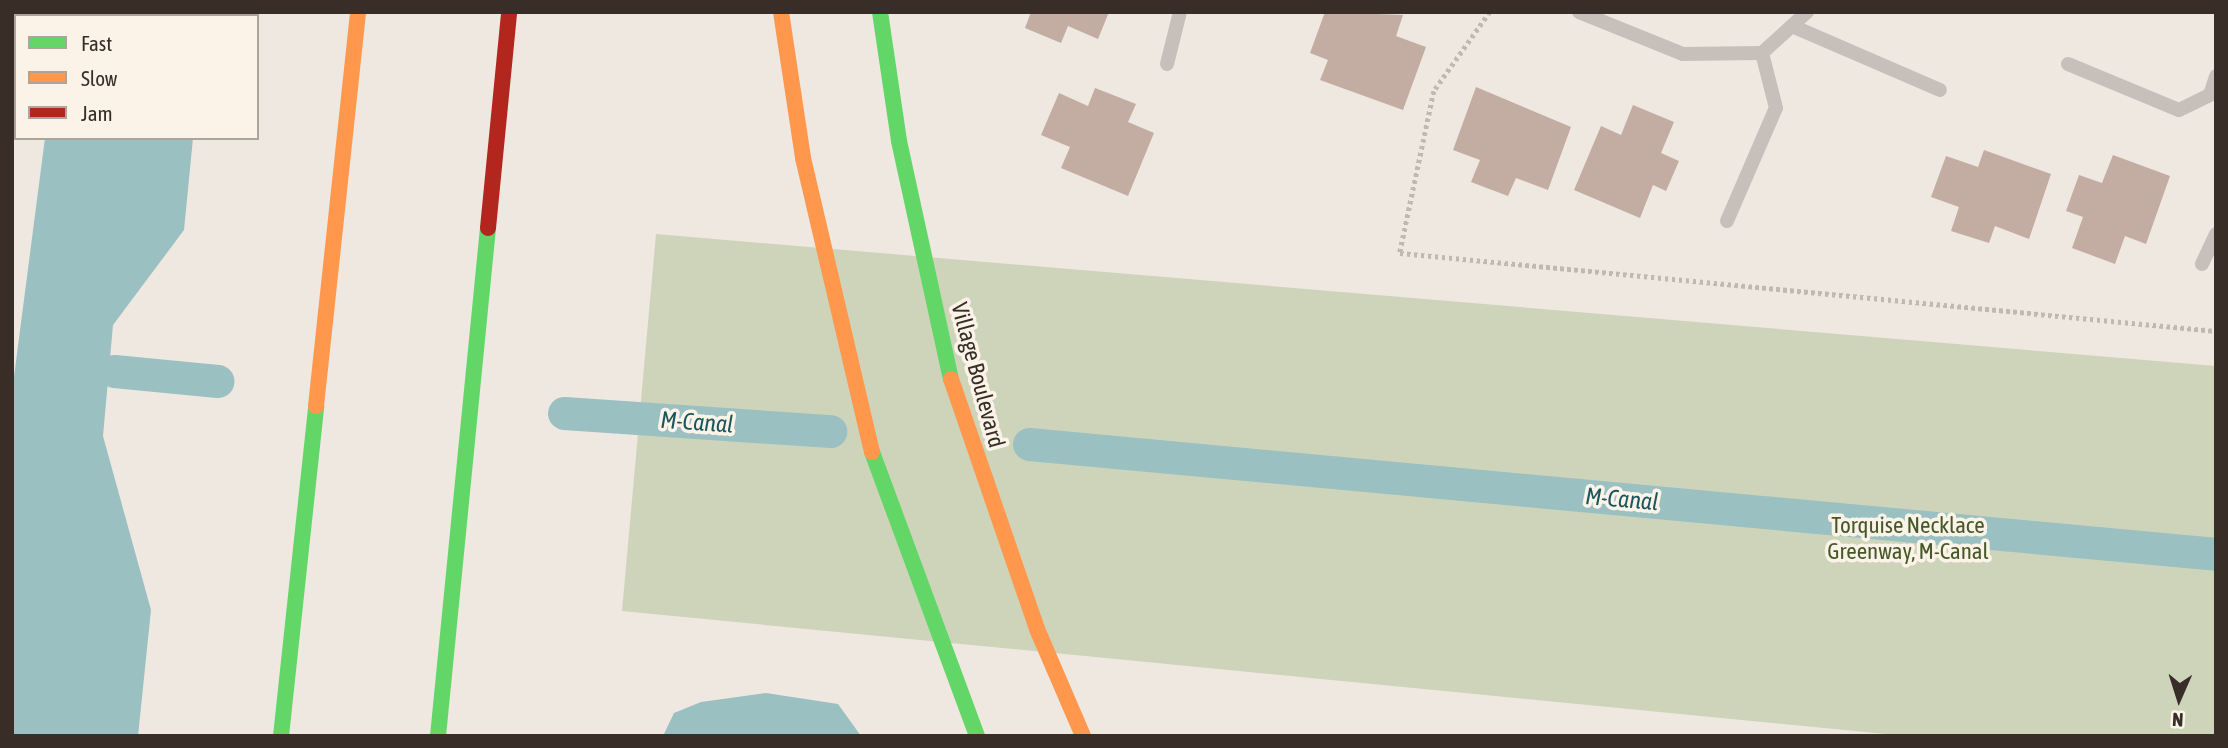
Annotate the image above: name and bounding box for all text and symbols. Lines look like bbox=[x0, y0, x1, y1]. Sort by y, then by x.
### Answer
legend bbox=[14, 14, 259, 140]
text: Fast bbox=[81, 31, 112, 55]
text: Slow bbox=[81, 66, 117, 90]
text: Jam bbox=[81, 101, 113, 125]
street label: Village Boulevard bbox=[945, 299, 1011, 451]
water label: M-Canal bbox=[659, 405, 735, 439]
water label: M-Canal bbox=[1584, 481, 1660, 517]
park label: Torquise Necklace Greenway, M-Canal bbox=[1827, 511, 1989, 565]
north arrow bbox=[2144, 664, 2214, 734]
text: N bbox=[2172, 709, 2184, 731]

